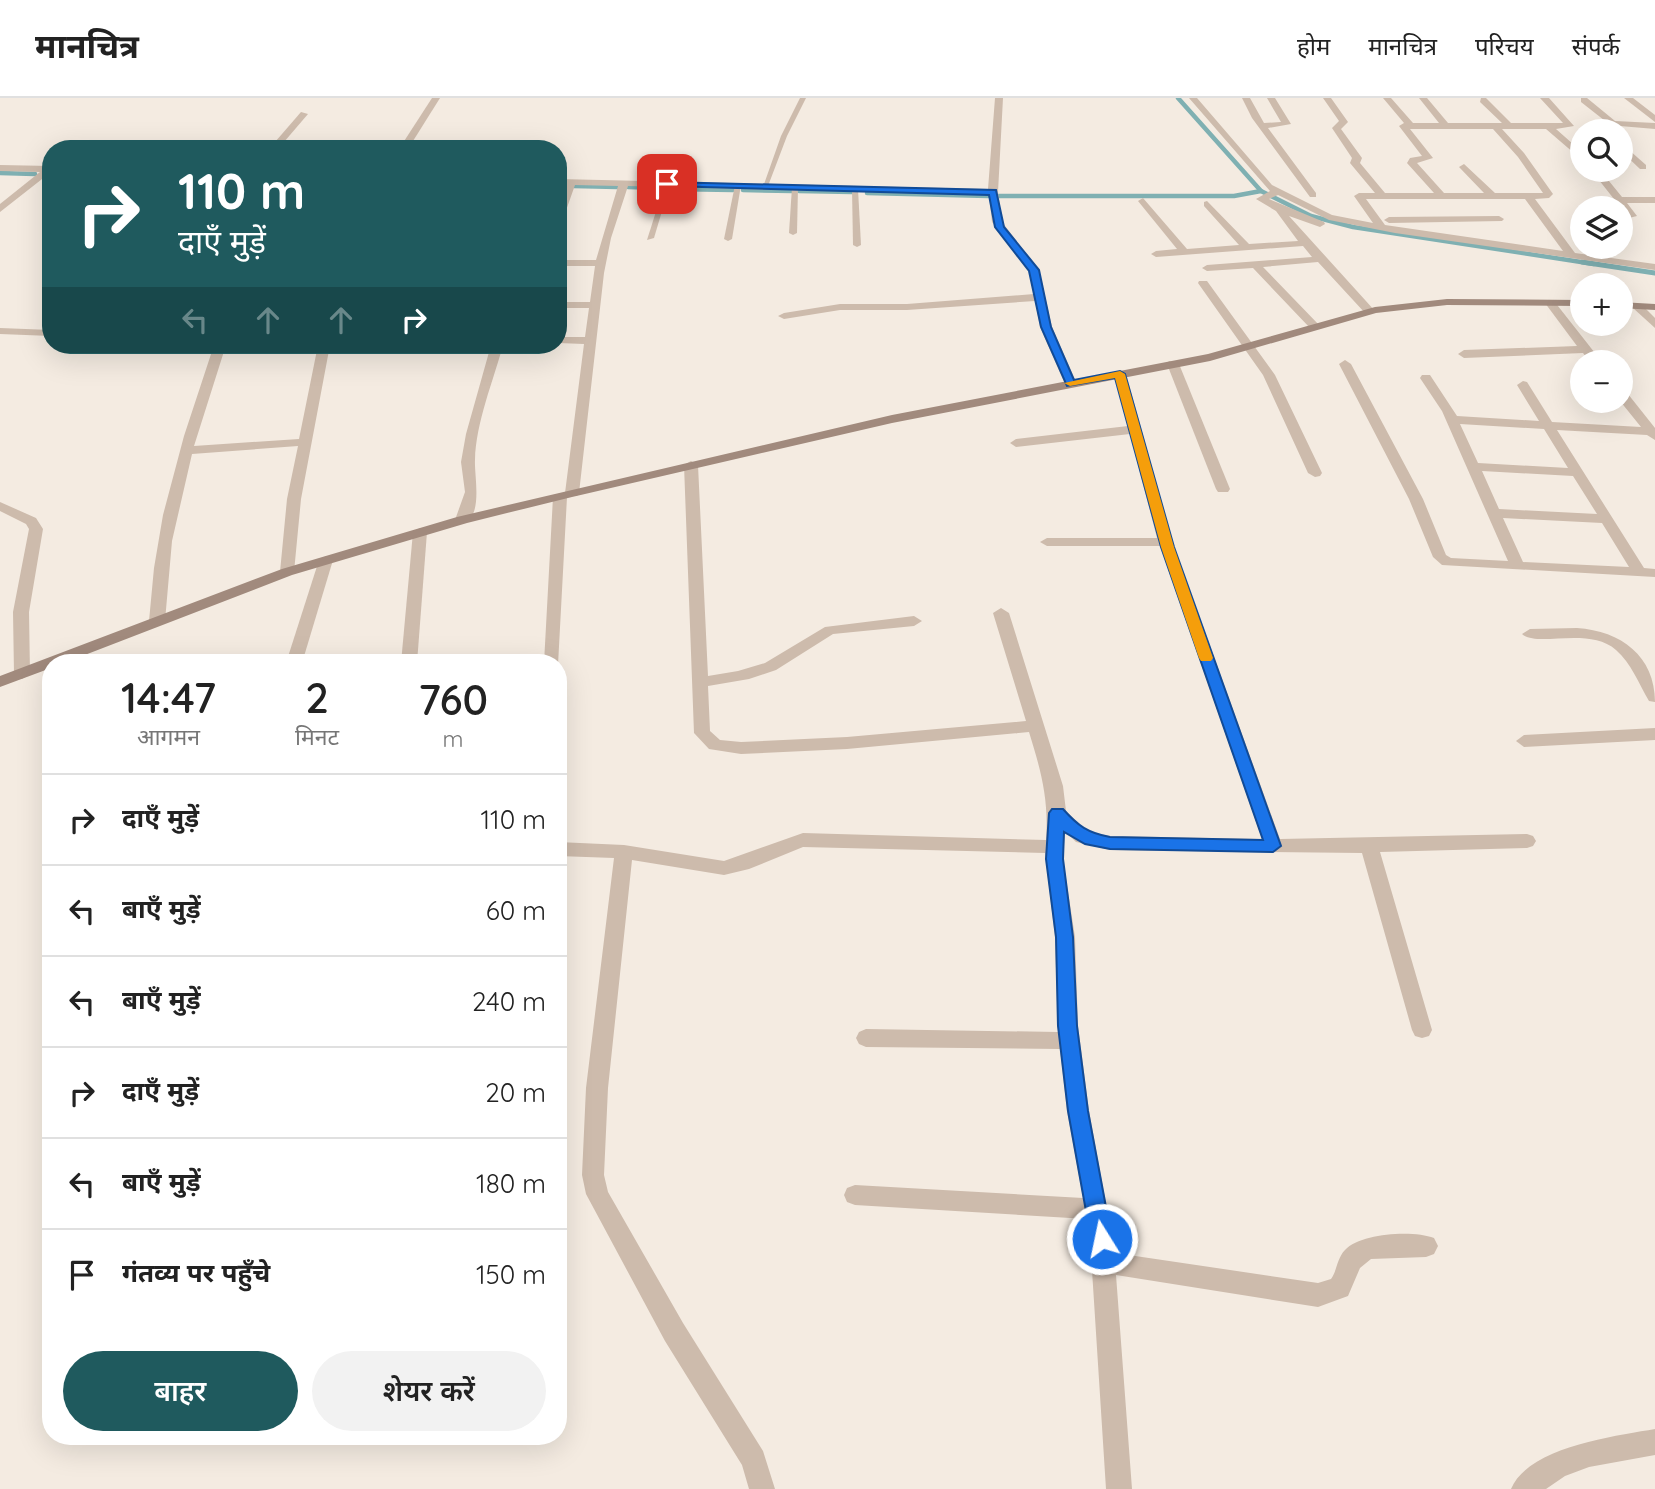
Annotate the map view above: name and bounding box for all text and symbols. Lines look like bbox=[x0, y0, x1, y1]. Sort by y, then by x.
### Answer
text: मानचित्र bbox=[35, 25, 139, 66]
text: होम bbox=[1297, 31, 1330, 61]
text: मानचित्र bbox=[1368, 31, 1437, 61]
text: परिचय bbox=[1475, 31, 1534, 61]
text: संपर्क bbox=[1572, 31, 1620, 61]
map controls bbox=[1570, 119, 1633, 413]
button: search bbox=[1570, 119, 1633, 182]
pin bbox=[637, 154, 697, 214]
text: 110 m bbox=[178, 160, 305, 221]
icon: arrive bbox=[648, 165, 686, 203]
icon: right bbox=[63, 168, 154, 259]
button: layers bbox=[1570, 196, 1633, 259]
text: दाएँ मुड़ें bbox=[178, 221, 266, 261]
button: + bbox=[1570, 273, 1633, 336]
icon: left bbox=[176, 301, 214, 339]
icon: ahead bbox=[249, 301, 287, 339]
icon: ahead bbox=[322, 301, 360, 339]
icon: right bbox=[395, 301, 433, 339]
button: − bbox=[1570, 350, 1633, 413]
text: 14:47 bbox=[121, 671, 216, 724]
text: 2 bbox=[305, 671, 329, 724]
text: 760 bbox=[418, 673, 488, 726]
text: आगमन bbox=[137, 722, 200, 751]
text: मिनट bbox=[295, 722, 339, 751]
text: m bbox=[443, 724, 464, 753]
icon: right bbox=[63, 801, 101, 839]
text: दाएँ मुड़ें bbox=[122, 801, 199, 834]
text: 110 m bbox=[480, 803, 546, 836]
icon: left bbox=[63, 892, 101, 930]
text: बाएँ मुड़ें bbox=[122, 892, 201, 925]
text: 60 m bbox=[486, 894, 546, 927]
icon: left bbox=[63, 983, 101, 1021]
text: बाएँ मुड़ें bbox=[122, 983, 201, 1016]
text: 240 m bbox=[472, 985, 546, 1018]
icon: right bbox=[63, 1074, 101, 1112]
text: दाएँ मुड़ें bbox=[122, 1074, 199, 1107]
text: 20 m bbox=[485, 1076, 546, 1109]
icon: left bbox=[63, 1165, 101, 1203]
text: बाएँ मुड़ें bbox=[122, 1165, 201, 1198]
text: 180 m bbox=[476, 1167, 546, 1200]
position arrow bbox=[1065, 1202, 1139, 1276]
icon: arrive bbox=[63, 1256, 101, 1294]
text: गंतव्य पर पहुँचे bbox=[122, 1256, 270, 1289]
text: 150 m bbox=[476, 1258, 546, 1291]
button: बाहर bbox=[63, 1351, 298, 1431]
button: शेयर करें bbox=[312, 1351, 546, 1431]

